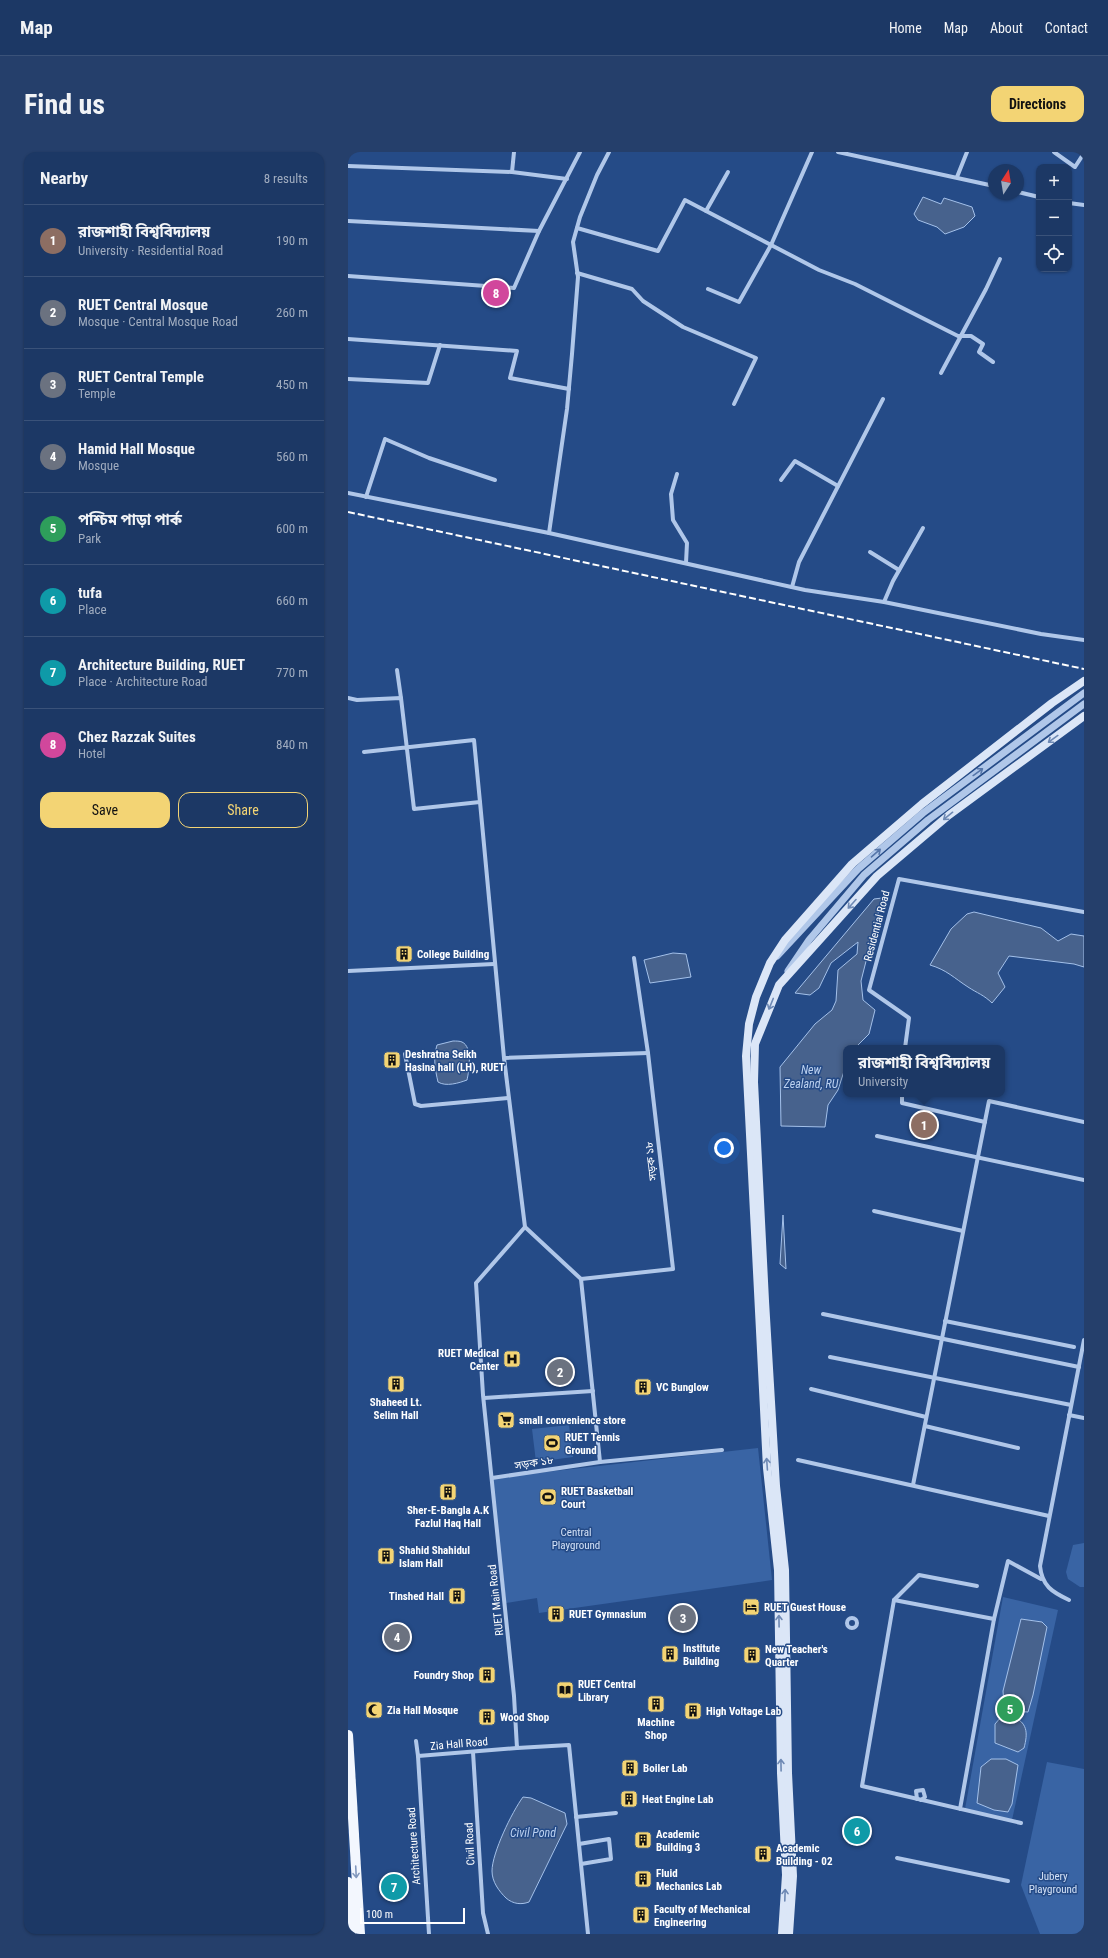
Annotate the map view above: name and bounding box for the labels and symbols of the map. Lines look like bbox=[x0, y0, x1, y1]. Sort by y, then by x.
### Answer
north arrow bbox=[988, 164, 1024, 200]
pin: 8 bbox=[483, 278, 509, 308]
one-way arrow bbox=[1047, 735, 1058, 743]
one-way arrow bbox=[972, 768, 983, 777]
one-way arrow bbox=[942, 812, 953, 821]
one-way arrow bbox=[871, 849, 882, 858]
street label: Residential Road bbox=[861, 889, 893, 963]
one-way arrow bbox=[847, 899, 857, 909]
building icon: College Building bbox=[394, 944, 414, 964]
place label: College Building bbox=[417, 948, 489, 961]
one-way arrow bbox=[767, 998, 775, 1010]
place label: Deshratna Seikh Hasina hall (LH), RUET bbox=[405, 1048, 505, 1074]
building icon: Deshratna Seikh Hasina hall (LH), RUET bbox=[382, 1050, 402, 1070]
water label: New Zealand, RU bbox=[783, 1063, 839, 1091]
pin: 1 bbox=[911, 1110, 937, 1140]
your location bbox=[714, 1138, 734, 1158]
street label: সড়ক ১৮ bbox=[642, 1140, 660, 1182]
place label: RUET Medical Center bbox=[438, 1347, 499, 1373]
hospital icon: RUET Medical Center bbox=[502, 1349, 522, 1369]
pin: 2 bbox=[547, 1357, 573, 1387]
building icon: Shaheed Lt. Selim Hall bbox=[386, 1374, 406, 1394]
building icon: VC Bunglow bbox=[633, 1377, 653, 1397]
place label: VC Bunglow bbox=[656, 1381, 709, 1394]
place label: Shaheed Lt. Selim Hall bbox=[370, 1396, 422, 1422]
supermarket icon: small convenience store bbox=[496, 1410, 516, 1430]
place label: small convenience store bbox=[519, 1414, 626, 1427]
place label: RUET Tennis Ground bbox=[565, 1431, 620, 1457]
sports icon: RUET Tennis Ground bbox=[542, 1433, 562, 1453]
street label: সড়ক ১৮ bbox=[513, 1453, 555, 1473]
one-way arrow bbox=[763, 1458, 770, 1471]
building icon: Sher-E-Bangla A.K Fazlul Haq Hall bbox=[438, 1482, 458, 1502]
place label: RUET Basketball Court bbox=[561, 1485, 634, 1511]
sports icon: RUET Basketball Court bbox=[538, 1487, 558, 1507]
place label: Sher-E-Bangla A.K Fazlul Haq Hall bbox=[407, 1504, 490, 1530]
park label: Central Playground bbox=[552, 1526, 600, 1552]
place label: Shahid Shahidul Islam Hall bbox=[399, 1544, 470, 1570]
building icon: Shahid Shahidul Islam Hall bbox=[376, 1546, 396, 1566]
street label: RUET Main Road bbox=[486, 1564, 506, 1636]
building icon: Tinshed Hall bbox=[447, 1586, 467, 1606]
place label: Tinshed Hall bbox=[389, 1590, 444, 1603]
hotel icon: RUET Guest House bbox=[741, 1597, 761, 1617]
place label: RUET Guest House bbox=[764, 1601, 846, 1614]
pin: 3 bbox=[670, 1603, 696, 1633]
building icon: RUET Gymnasium bbox=[546, 1604, 566, 1624]
place label: RUET Gymnasium bbox=[569, 1608, 646, 1621]
one-way arrow bbox=[776, 1615, 783, 1628]
pin: 4 bbox=[384, 1622, 410, 1652]
place label: Institute Building bbox=[683, 1642, 720, 1668]
place label: New Teacher's Quarter bbox=[765, 1643, 828, 1669]
building icon: Institute Building bbox=[660, 1644, 680, 1664]
building icon: New Teacher's Quarter bbox=[742, 1645, 762, 1665]
building icon: Foundry Shop bbox=[477, 1665, 497, 1685]
place label: Foundry Shop bbox=[414, 1669, 475, 1682]
place label: RUET Central Library bbox=[578, 1678, 636, 1704]
library icon: RUET Central Library bbox=[555, 1680, 575, 1700]
building icon: Machine Shop bbox=[646, 1694, 666, 1714]
pin: 5 bbox=[997, 1694, 1023, 1724]
mosque icon: Zia Hall Mosque bbox=[364, 1700, 384, 1720]
building icon: High Voltage Lab bbox=[683, 1701, 703, 1721]
place label: Zia Hall Mosque bbox=[387, 1704, 458, 1717]
place label: High Voltage Lab bbox=[706, 1705, 782, 1718]
building icon: Wood Shop bbox=[477, 1707, 497, 1727]
place label: Wood Shop bbox=[500, 1711, 550, 1724]
place label: Machine Shop bbox=[637, 1716, 675, 1742]
street label: Zia Hall Road bbox=[430, 1735, 488, 1753]
building icon: Boiler Lab bbox=[620, 1758, 640, 1778]
one-way arrow bbox=[777, 1759, 785, 1772]
place label: Boiler Lab bbox=[643, 1762, 688, 1775]
building icon: Heat Engine Lab bbox=[619, 1789, 639, 1809]
place label: Heat Engine Lab bbox=[642, 1793, 714, 1806]
street label: Architecture Road bbox=[405, 1807, 423, 1885]
pin: 6 bbox=[844, 1816, 870, 1846]
street label: Civil Road bbox=[462, 1822, 478, 1866]
water label: Civil Pond bbox=[510, 1826, 556, 1840]
place label: Academic Building 3 bbox=[656, 1828, 701, 1854]
building icon: Academic Building 3 bbox=[633, 1830, 653, 1850]
place label: Academic Building - 02 bbox=[776, 1842, 833, 1868]
building icon: Academic Building - 02 bbox=[753, 1844, 773, 1864]
one-way arrow bbox=[353, 1865, 360, 1878]
place label: Fluid Mechanics Lab bbox=[656, 1867, 722, 1893]
building icon: Fluid Mechanics Lab bbox=[633, 1869, 653, 1889]
park label: Jubery Playground bbox=[1029, 1870, 1077, 1896]
pin: 7 bbox=[381, 1872, 407, 1902]
one-way arrow bbox=[782, 1889, 789, 1902]
place label: Faculty of Mechanical Engineering bbox=[654, 1903, 751, 1929]
building icon: Faculty of Mechanical Engineering bbox=[631, 1905, 651, 1925]
scale bar bbox=[360, 1906, 465, 1925]

